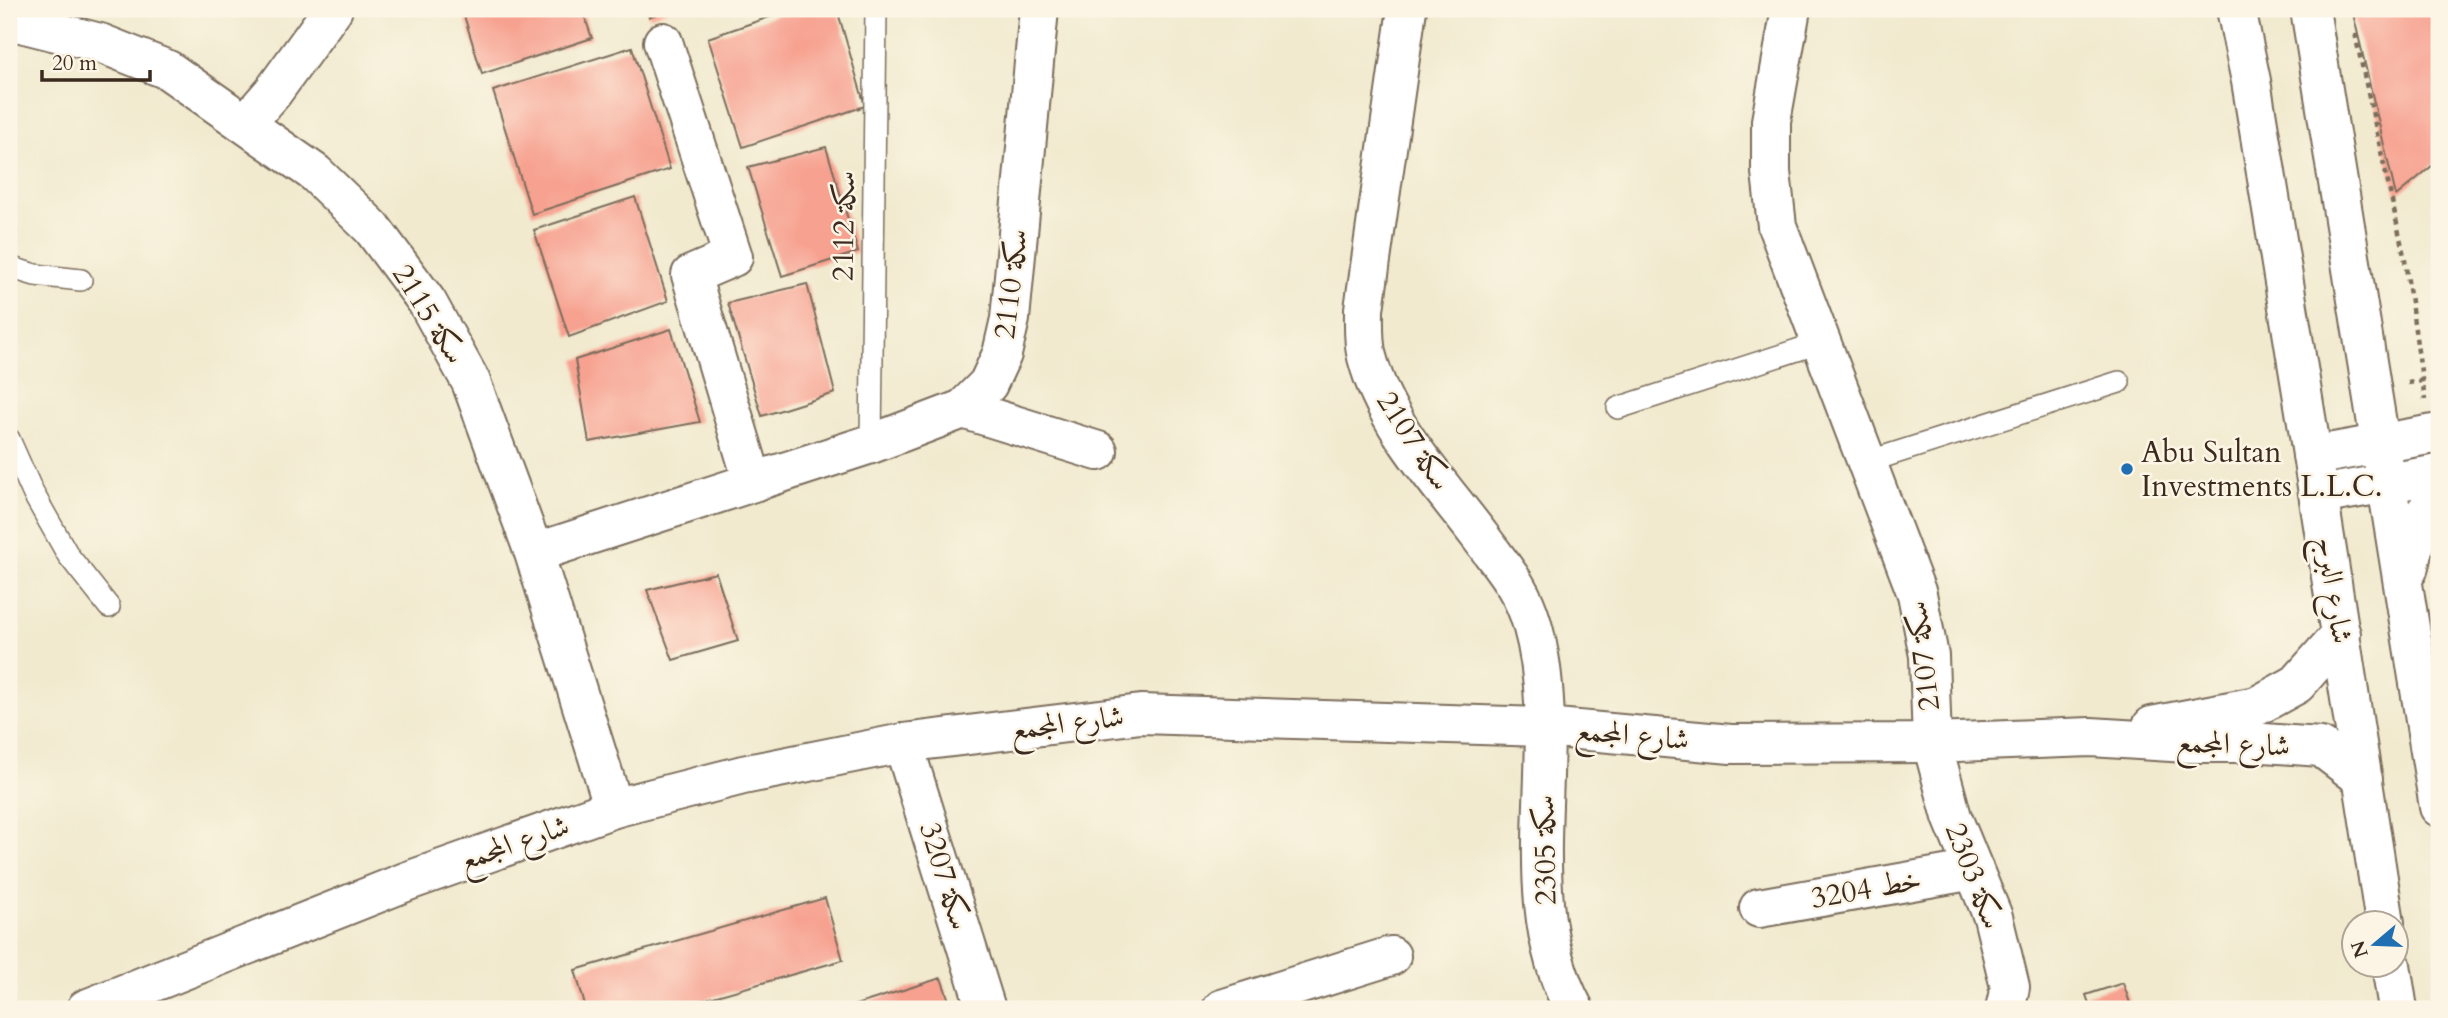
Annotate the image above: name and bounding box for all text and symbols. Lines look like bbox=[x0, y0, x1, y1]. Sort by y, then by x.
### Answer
scale bar bbox=[42, 38, 150, 82]
text: 20 m bbox=[52, 49, 97, 78]
street label: سكة 2112 bbox=[823, 170, 865, 282]
street label: سكة 2110 bbox=[984, 227, 1038, 341]
street label: سكة 2115 bbox=[382, 256, 476, 372]
street label: سكة 2107 bbox=[1367, 383, 1461, 499]
place label: Abu Sultan Investments L.L.C. bbox=[2141, 432, 2382, 507]
marker: Abu Sultan Investments L.L.C. bbox=[2119, 461, 2135, 477]
street label: شارع البرج bbox=[2300, 533, 2363, 647]
street label: سكة 2107 bbox=[1896, 599, 1950, 713]
street label: شارع المجمع bbox=[1008, 696, 1127, 756]
street label: شارع المجمع bbox=[1573, 710, 1691, 766]
street label: شارع المجمع bbox=[2175, 722, 2291, 772]
street label: سكة 2305 bbox=[1524, 794, 1566, 906]
street label: شارع المجمع bbox=[453, 805, 577, 887]
street label: سكة 3207 bbox=[909, 817, 981, 935]
street label: سكة 2303 bbox=[1935, 817, 2013, 935]
street label: 3204 خط bbox=[1807, 859, 1925, 919]
north arrow bbox=[2340, 909, 2410, 979]
text: N bbox=[2345, 937, 2375, 961]

